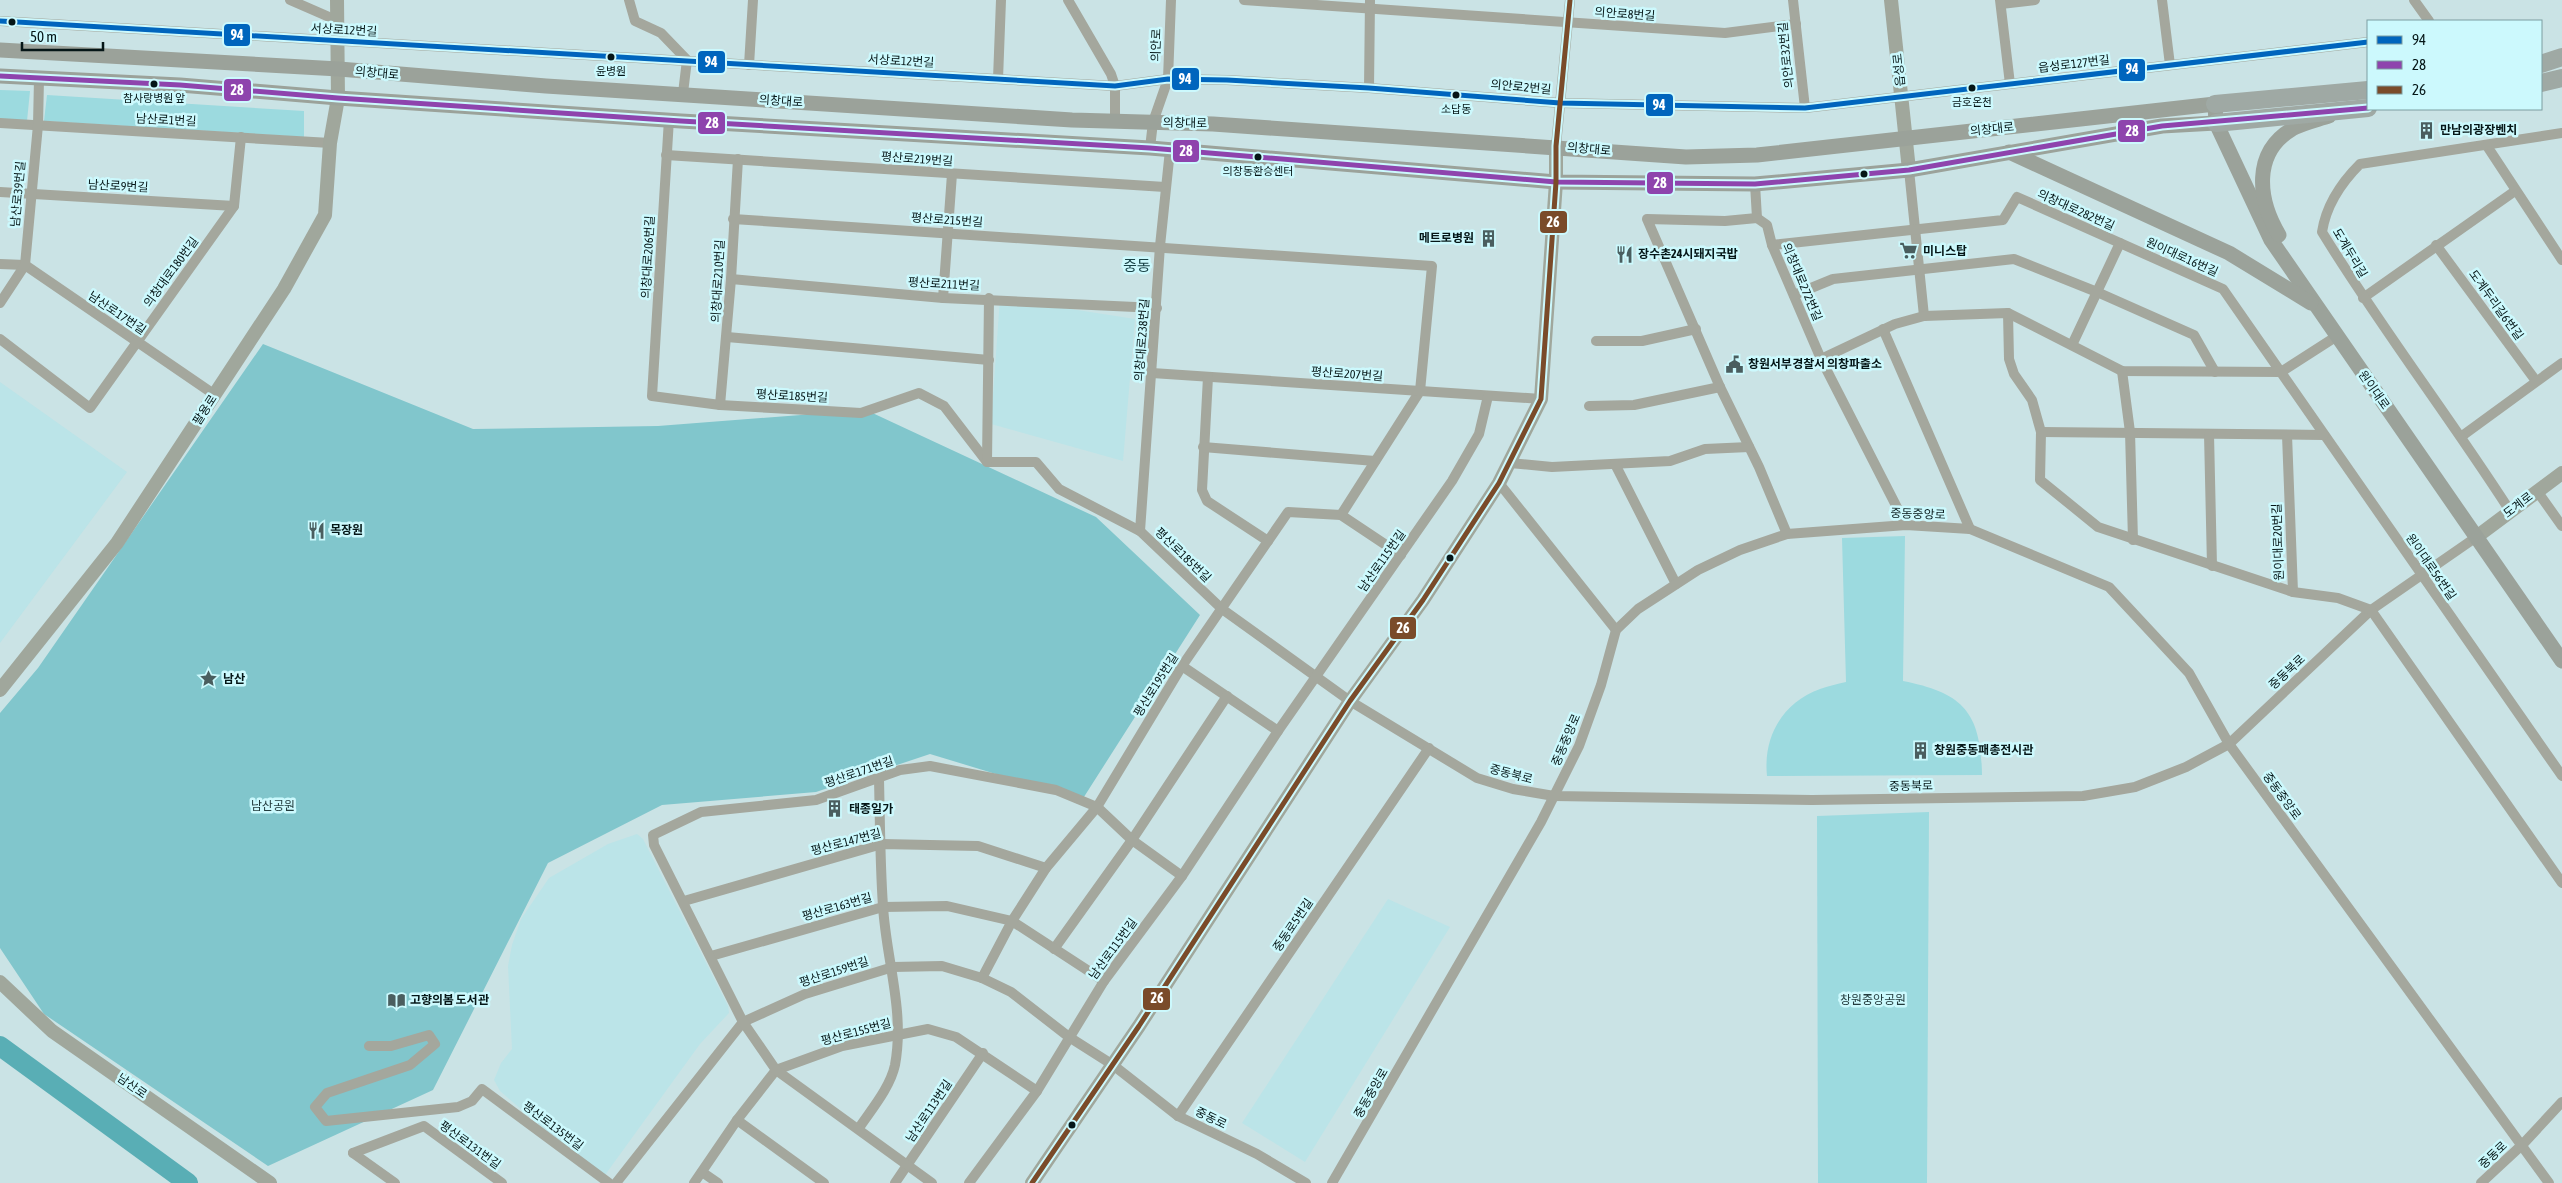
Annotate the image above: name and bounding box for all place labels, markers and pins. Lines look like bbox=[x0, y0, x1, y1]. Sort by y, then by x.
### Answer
unlabelled marker bbox=[7, 17, 17, 27]
marker: 윤병원 bbox=[606, 52, 616, 62]
place label: 윤병원 bbox=[596, 65, 626, 77]
marker: 참사랑병원 앞 bbox=[149, 79, 159, 89]
marker: 금호온천 bbox=[1967, 83, 1977, 93]
marker: 소답동 bbox=[1451, 90, 1461, 100]
place label: 참사랑병원 앞 bbox=[123, 92, 185, 104]
place label: 금호온천 bbox=[1952, 96, 1992, 108]
place label: 소답동 bbox=[1441, 103, 1471, 115]
building icon: 만남의광장벤치 bbox=[2416, 120, 2436, 140]
place label: 만남의광장벤치 bbox=[2440, 123, 2517, 137]
marker: 의창동환승센터 bbox=[1253, 152, 1263, 162]
place label: 의창동환승센터 bbox=[1223, 165, 1293, 177]
unlabelled marker bbox=[1859, 169, 1869, 179]
building icon: 메트로병원 bbox=[1478, 228, 1498, 248]
place label: 메트로병원 bbox=[1419, 231, 1474, 245]
supermarket icon: 미니스탑 bbox=[1899, 241, 1919, 261]
restaurant icon: 장수촌24시돼지국밥 bbox=[1614, 244, 1634, 264]
place label: 미니스탑 bbox=[1923, 244, 1967, 258]
place label: 장수촌24시돼지국밥 bbox=[1638, 247, 1738, 261]
public building icon: 창원서부경찰서 의창파출소 bbox=[1724, 354, 1744, 374]
place label: 창원서부경찰서 의창파출소 bbox=[1748, 357, 1882, 371]
restaurant icon: 목장원 bbox=[306, 520, 326, 540]
place label: 목장원 bbox=[330, 523, 363, 537]
unlabelled marker bbox=[1445, 553, 1455, 563]
place icon: 남산 bbox=[199, 669, 219, 689]
place label: 남산 bbox=[223, 672, 245, 686]
building icon: 창원중동패총전시관 bbox=[1910, 740, 1930, 760]
place label: 창원중동패총전시관 bbox=[1934, 743, 2033, 757]
building icon: 태종일가 bbox=[825, 799, 845, 819]
place label: 태종일가 bbox=[849, 802, 893, 816]
library icon: 고향의봄 도서관 bbox=[386, 990, 406, 1010]
place label: 고향의봄 도서관 bbox=[410, 993, 489, 1007]
unlabelled marker bbox=[1067, 1120, 1077, 1130]

